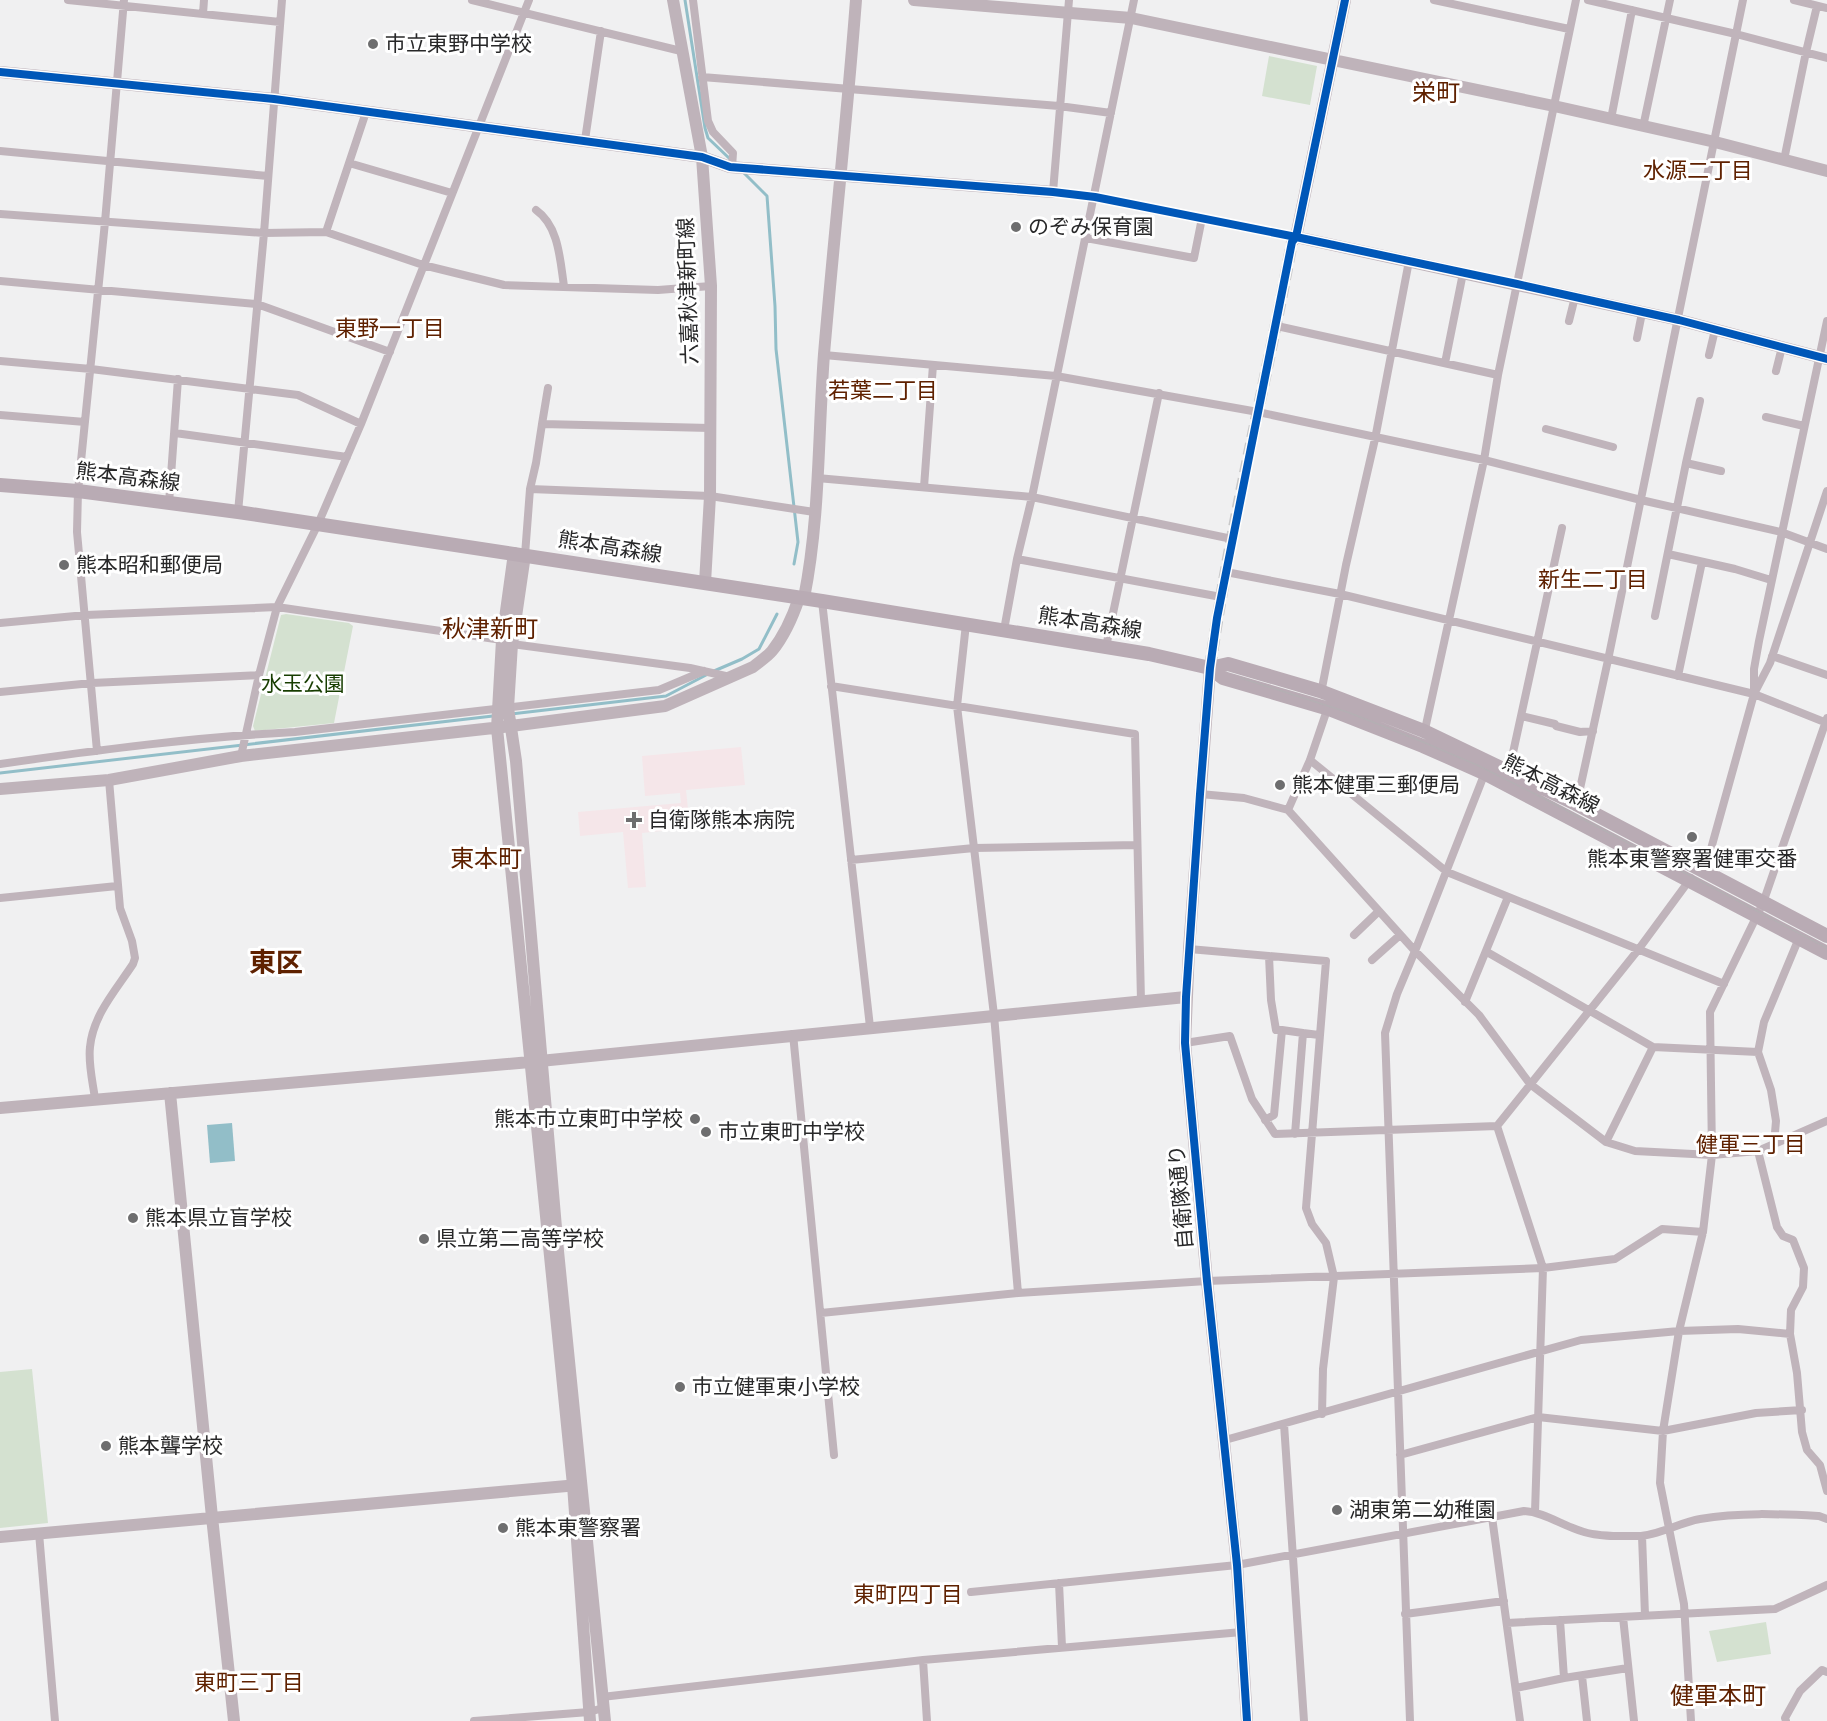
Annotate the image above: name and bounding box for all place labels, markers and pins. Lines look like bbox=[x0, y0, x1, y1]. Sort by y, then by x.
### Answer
place label: 市立東野中学校 bbox=[385, 30, 532, 56]
marker: 市立東野中学校 bbox=[366, 37, 380, 51]
place label: のぞみ保育園 bbox=[1028, 213, 1154, 239]
marker: のぞみ保育園 bbox=[1009, 220, 1023, 234]
place label: 熊本昭和郵便局 bbox=[76, 551, 223, 577]
marker: 熊本昭和郵便局 bbox=[57, 558, 71, 572]
place label: 熊本健軍三郵便局 bbox=[1292, 771, 1460, 797]
marker: 熊本健軍三郵便局 bbox=[1273, 778, 1287, 792]
place label: 自衛隊熊本病院 bbox=[648, 806, 795, 832]
marker: 自衛隊熊本病院 bbox=[625, 811, 643, 829]
marker: 熊本東警察署健軍交番 bbox=[1685, 830, 1699, 844]
place label: 熊本東警察署健軍交番 bbox=[1587, 845, 1797, 871]
place label: 熊本市立東町中学校 bbox=[494, 1105, 683, 1131]
marker: 熊本市立東町中学校 bbox=[688, 1112, 702, 1126]
place label: 市立東町中学校 bbox=[718, 1118, 865, 1144]
marker: 市立東町中学校 bbox=[699, 1125, 713, 1139]
place label: 熊本県立盲学校 bbox=[145, 1204, 292, 1230]
marker: 熊本県立盲学校 bbox=[126, 1211, 140, 1225]
place label: 県立第二高等学校 bbox=[436, 1225, 604, 1251]
marker: 県立第二高等学校 bbox=[417, 1232, 431, 1246]
place label: 市立健軍東小学校 bbox=[692, 1373, 860, 1399]
marker: 市立健軍東小学校 bbox=[673, 1380, 687, 1394]
place label: 熊本聾学校 bbox=[118, 1432, 223, 1458]
marker: 熊本聾学校 bbox=[99, 1439, 113, 1453]
place label: 湖東第二幼稚園 bbox=[1349, 1496, 1496, 1522]
marker: 湖東第二幼稚園 bbox=[1330, 1503, 1344, 1517]
place label: 熊本東警察署 bbox=[515, 1514, 641, 1540]
marker: 熊本東警察署 bbox=[496, 1521, 510, 1535]

